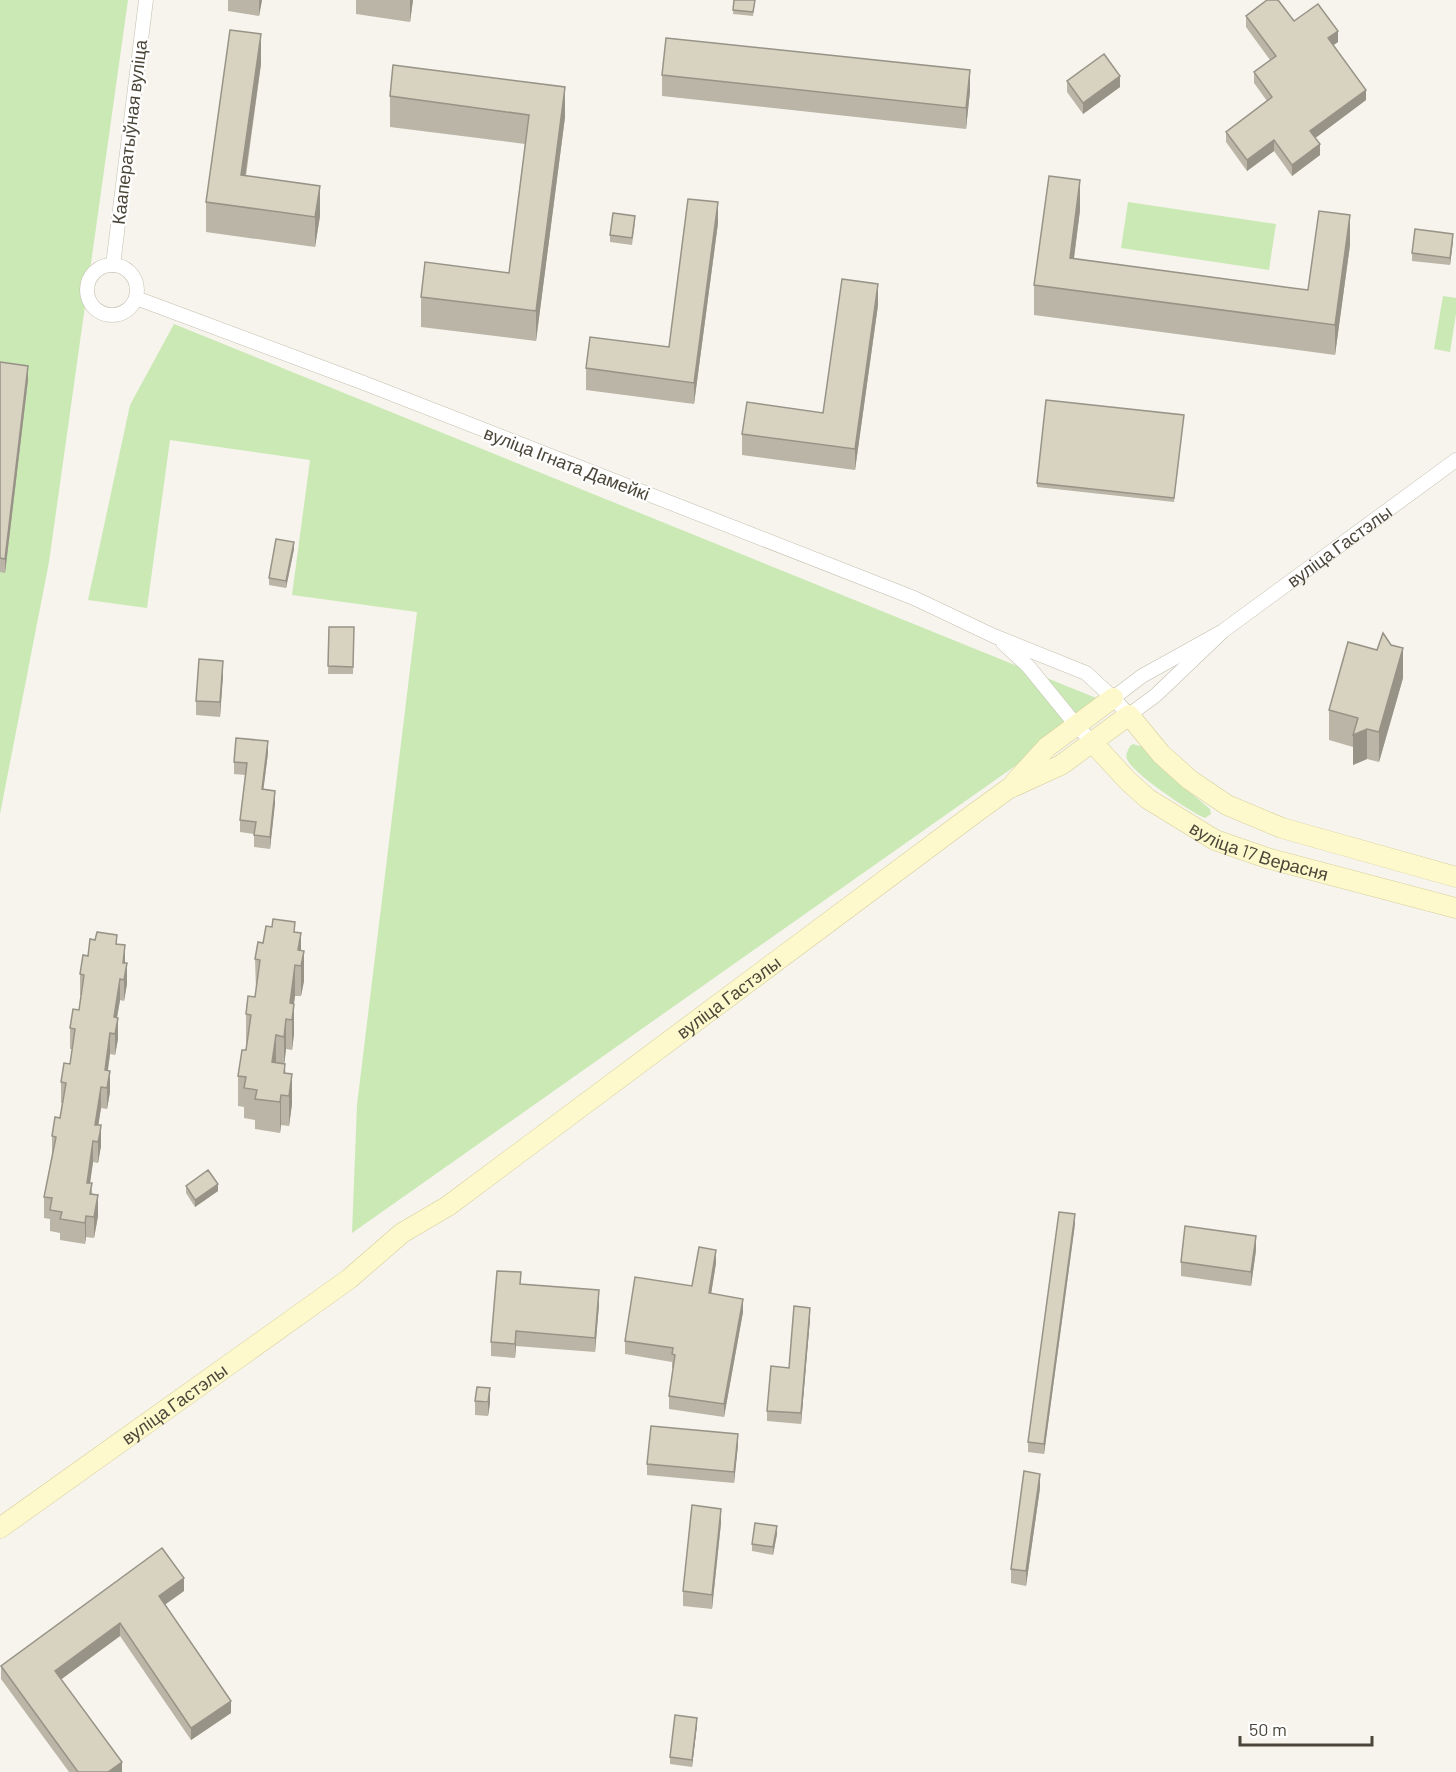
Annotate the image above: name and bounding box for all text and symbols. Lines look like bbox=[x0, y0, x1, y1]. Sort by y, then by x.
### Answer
street label: Кааператыўная вуліца bbox=[107, 37, 151, 226]
street label: вуліца Ігната Дамейкі bbox=[481, 421, 653, 505]
street label: вуліца Гастэлы bbox=[1282, 500, 1396, 592]
street label: вуліца 17 Верасня bbox=[1186, 816, 1331, 885]
street label: вуліца Гастэлы bbox=[672, 951, 785, 1043]
street label: вуліца Гастэлы bbox=[117, 1359, 231, 1449]
scale bar bbox=[1240, 1709, 1372, 1747]
text: 50 m bbox=[1249, 1718, 1287, 1740]

